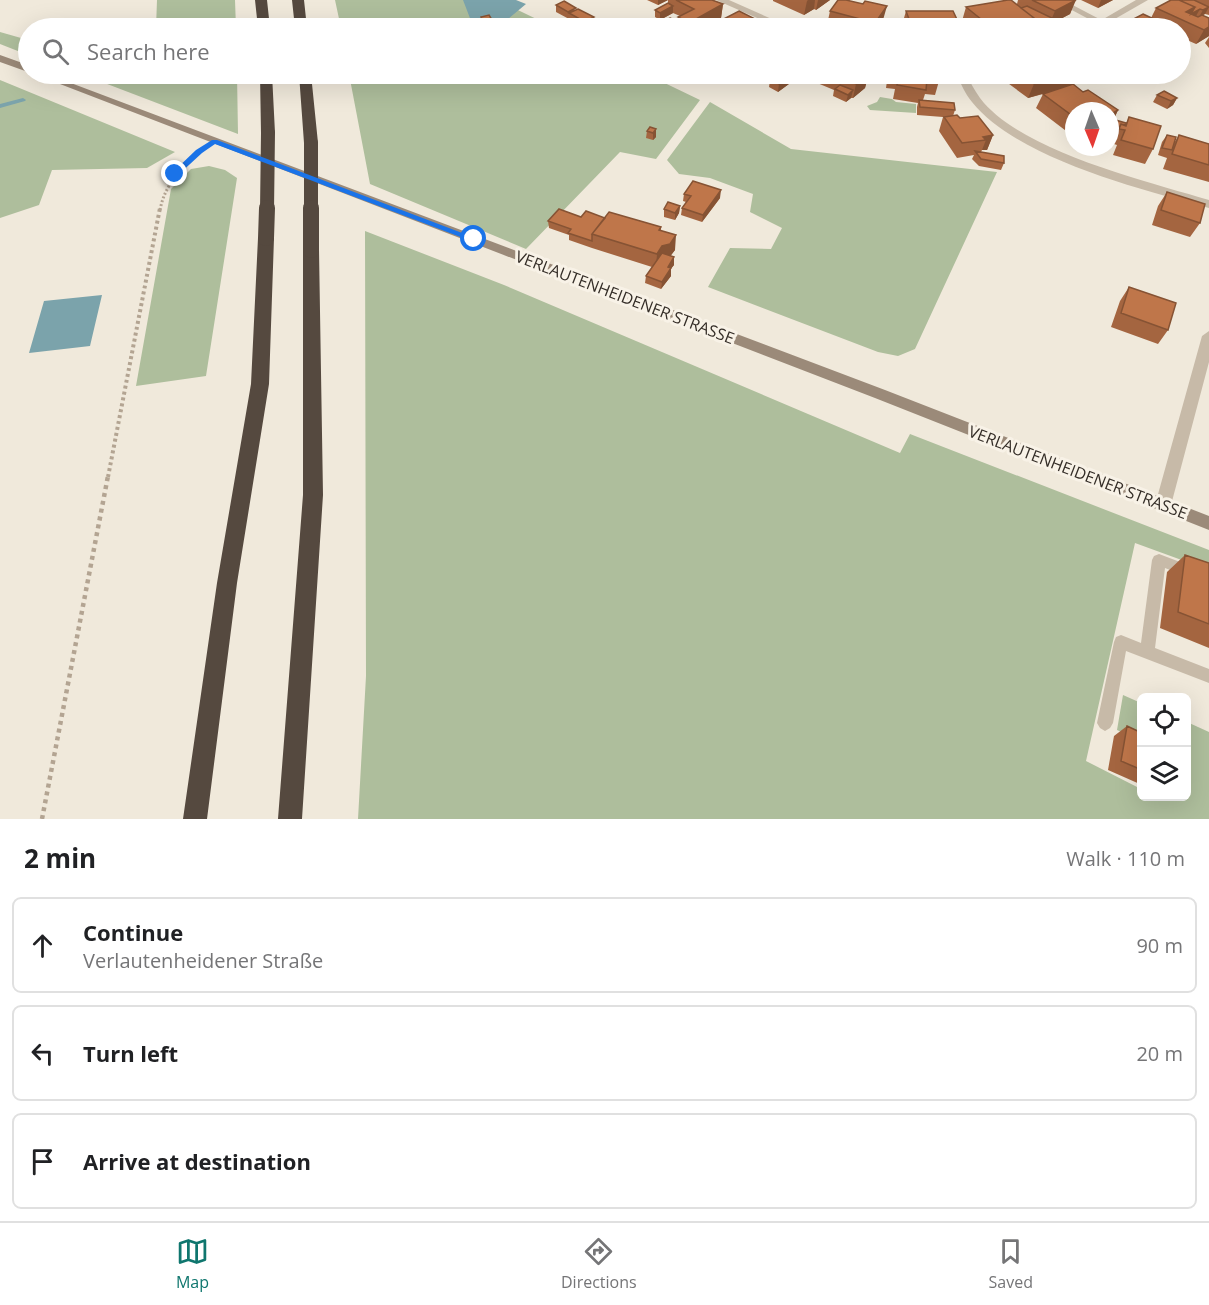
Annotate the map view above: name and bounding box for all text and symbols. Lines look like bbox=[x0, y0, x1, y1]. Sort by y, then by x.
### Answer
search box bbox=[18, 18, 1191, 84]
icon: search bbox=[39, 35, 72, 68]
text: Search here bbox=[87, 36, 210, 66]
north arrow bbox=[1065, 102, 1119, 156]
route end bbox=[161, 160, 187, 186]
route start bbox=[460, 225, 486, 251]
street label: VERLAUTENHEIDENER STRASSE bbox=[512, 245, 738, 349]
street label: VERLAUTENHEIDENER STRASSE bbox=[965, 420, 1191, 524]
map controls bbox=[1137, 693, 1191, 801]
button: locate bbox=[1137, 693, 1191, 747]
button: layers bbox=[1137, 747, 1191, 801]
text: 2 min bbox=[24, 840, 96, 876]
text: Walk · 110 m bbox=[1066, 845, 1185, 872]
text: Continue bbox=[83, 917, 183, 947]
icon: ahead bbox=[26, 929, 59, 962]
text: 90 m bbox=[1136, 932, 1183, 959]
text: Verlautenheidener Straße bbox=[83, 947, 323, 974]
icon: left bbox=[26, 1037, 59, 1070]
text: Turn left bbox=[83, 1038, 178, 1068]
text: 20 m bbox=[1136, 1040, 1183, 1067]
icon: arrive bbox=[26, 1145, 59, 1178]
text: Arrive at destination bbox=[83, 1146, 311, 1176]
tab: Map bbox=[176, 1235, 209, 1293]
tab: Directions bbox=[561, 1235, 637, 1293]
tab: Saved bbox=[989, 1235, 1033, 1293]

